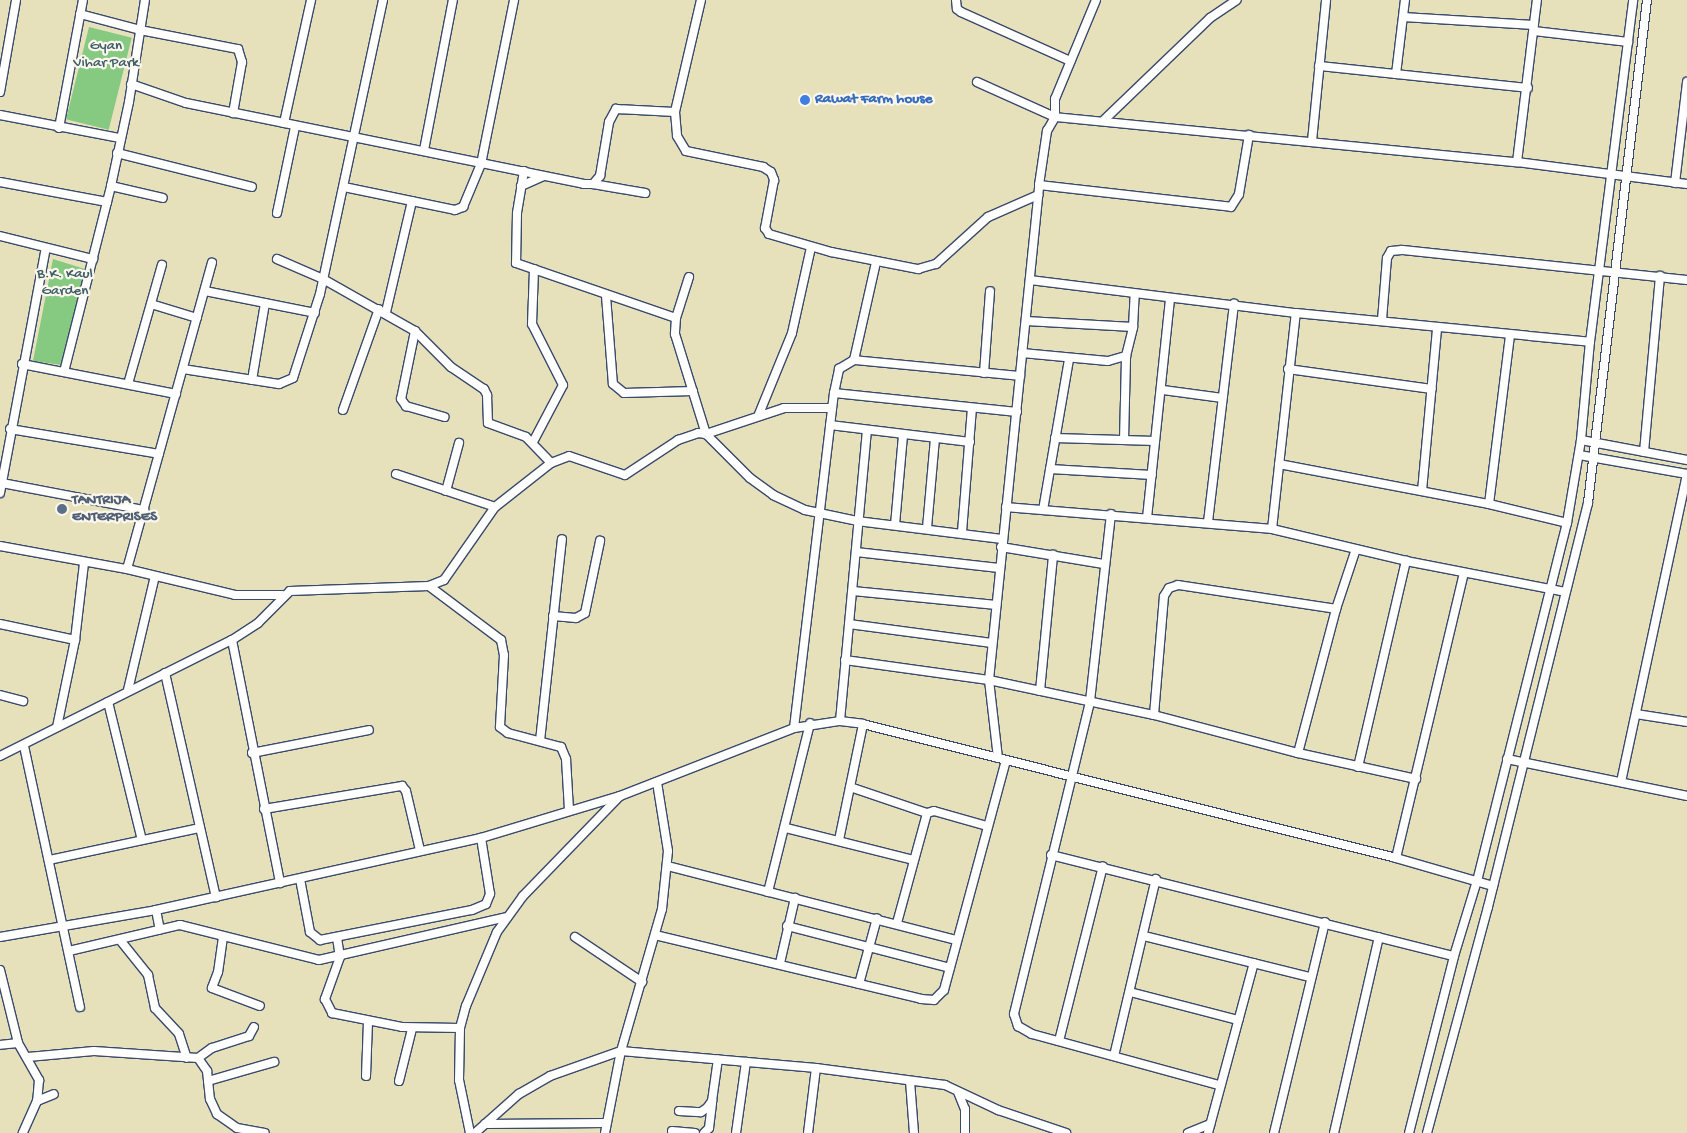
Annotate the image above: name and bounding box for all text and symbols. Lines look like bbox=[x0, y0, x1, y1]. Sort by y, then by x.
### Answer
park label: Gyan Vihar Park bbox=[73, 37, 139, 72]
place label: Rawat Farm house bbox=[815, 91, 932, 109]
marker: Rawat Farm house bbox=[799, 94, 811, 106]
park label: B.K. Kaul Garden bbox=[37, 265, 93, 300]
place label: TANTRIJA ENTERPRISES bbox=[72, 491, 157, 526]
marker: TANTRIJA ENTERPRISES bbox=[56, 503, 68, 515]

